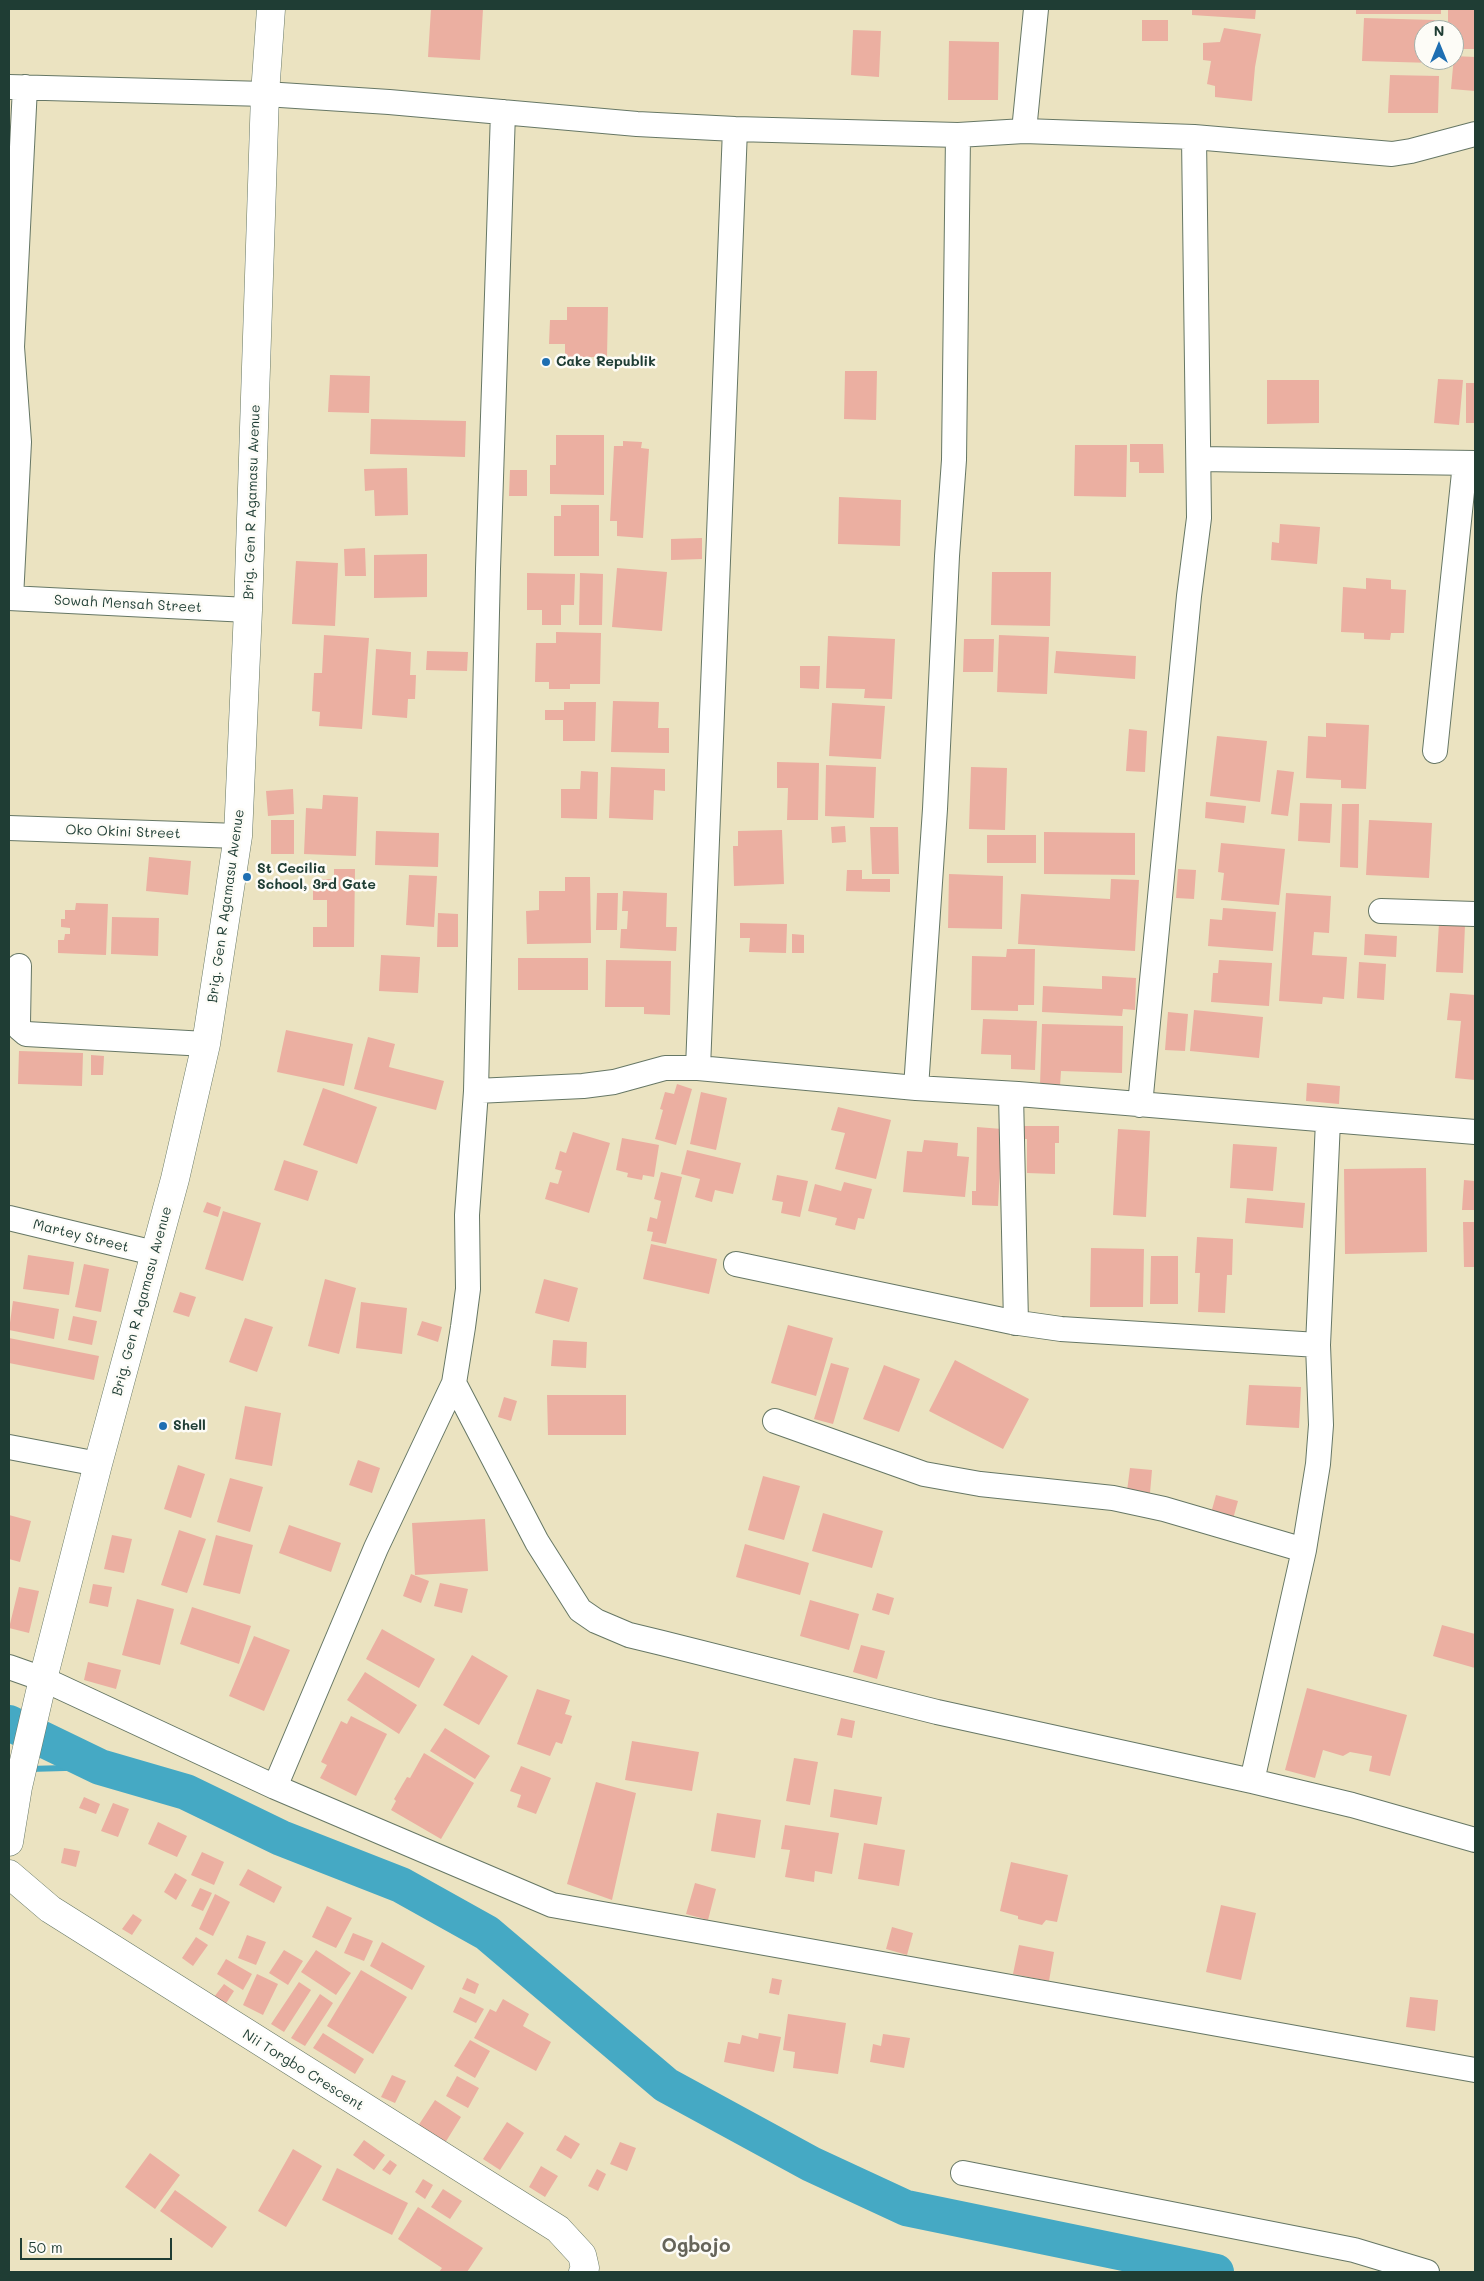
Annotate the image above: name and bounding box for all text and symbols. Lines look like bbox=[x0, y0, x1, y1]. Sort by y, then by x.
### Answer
north arrow bbox=[1414, 20, 1464, 70]
text: N bbox=[1434, 21, 1444, 40]
place label: Cake Republik bbox=[556, 354, 656, 370]
marker: Cake Republik bbox=[540, 356, 552, 368]
street label: Brig. Gen R Agamasu Avenue bbox=[240, 404, 264, 600]
street label: Sowah Mensah Street bbox=[54, 592, 202, 616]
street label: Brig. Gen R Agamasu Avenue bbox=[204, 808, 248, 1004]
street label: Oko Okini Street bbox=[65, 822, 181, 842]
place label: St Cecilia School, 3rd Gate bbox=[257, 861, 376, 894]
marker: St Cecilia School, 3rd Gate bbox=[241, 871, 253, 883]
street label: Brig. Gen R Agamasu Avenue bbox=[109, 1205, 175, 1397]
street label: Martey Street bbox=[31, 1216, 131, 1256]
place label: Shell bbox=[173, 1418, 206, 1434]
marker: Shell bbox=[157, 1420, 169, 1432]
street label: Nii Torgbo Crescent bbox=[239, 2026, 367, 2114]
scale bar bbox=[22, 2228, 175, 2260]
district label: Ogbojo bbox=[661, 2235, 731, 2257]
text: 50 m bbox=[28, 2237, 63, 2257]

